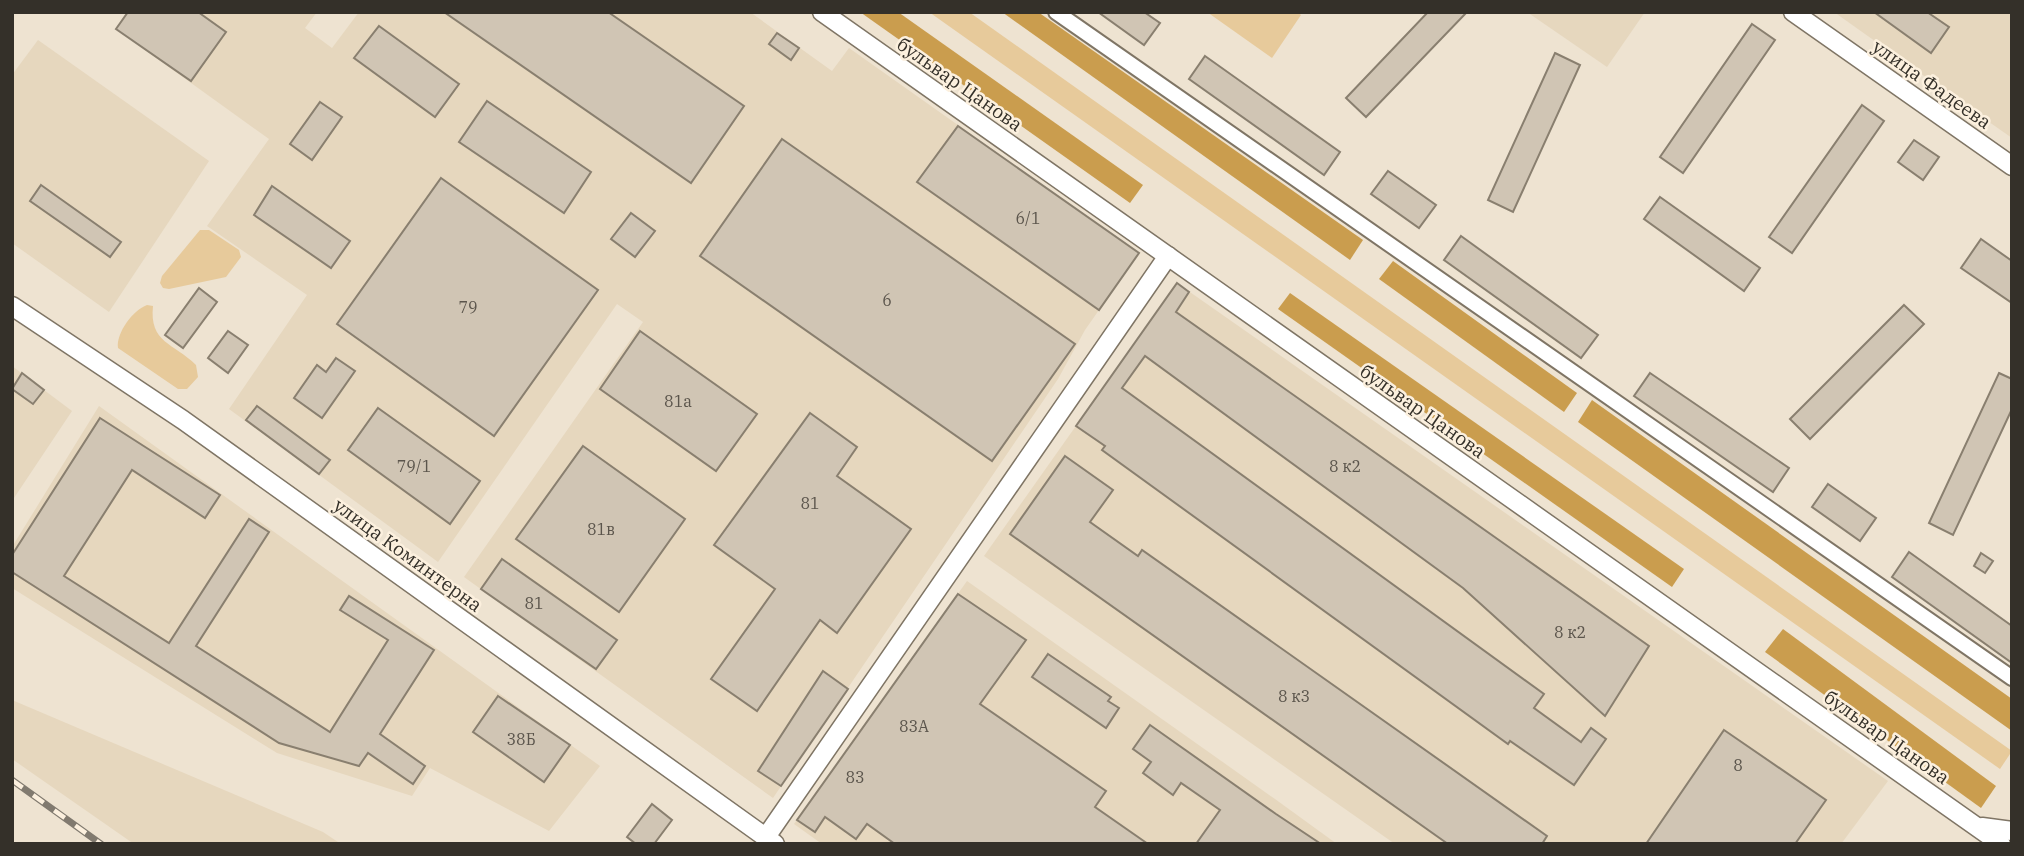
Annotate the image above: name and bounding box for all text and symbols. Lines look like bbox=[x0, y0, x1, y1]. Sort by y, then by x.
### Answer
street label: бульвар Цанова bbox=[893, 32, 1027, 136]
street label: улица Фадеева bbox=[1868, 34, 1996, 134]
house number: 6/1 bbox=[1015, 208, 1041, 228]
house number: 6 bbox=[882, 290, 892, 310]
house number: 79 bbox=[458, 297, 478, 317]
street label: бульвар Цанова bbox=[1356, 359, 1490, 463]
house number: 81а bbox=[664, 391, 692, 411]
house number: 79/1 bbox=[397, 456, 431, 476]
house number: 8 к2 bbox=[1329, 456, 1361, 476]
street label: улица Коминтерна bbox=[329, 493, 487, 617]
house number: 81 bbox=[800, 493, 820, 513]
house number: 81в bbox=[587, 519, 615, 539]
house number: 81 bbox=[524, 593, 544, 613]
house number: 8 к2 bbox=[1554, 622, 1586, 642]
street label: бульвар Цанова bbox=[1820, 685, 1954, 789]
house number: 8 к3 bbox=[1278, 686, 1310, 706]
house number: 83А bbox=[899, 716, 929, 736]
house number: 38Б bbox=[506, 729, 536, 749]
house number: 8 bbox=[1733, 755, 1743, 775]
house number: 83 bbox=[845, 767, 865, 787]

